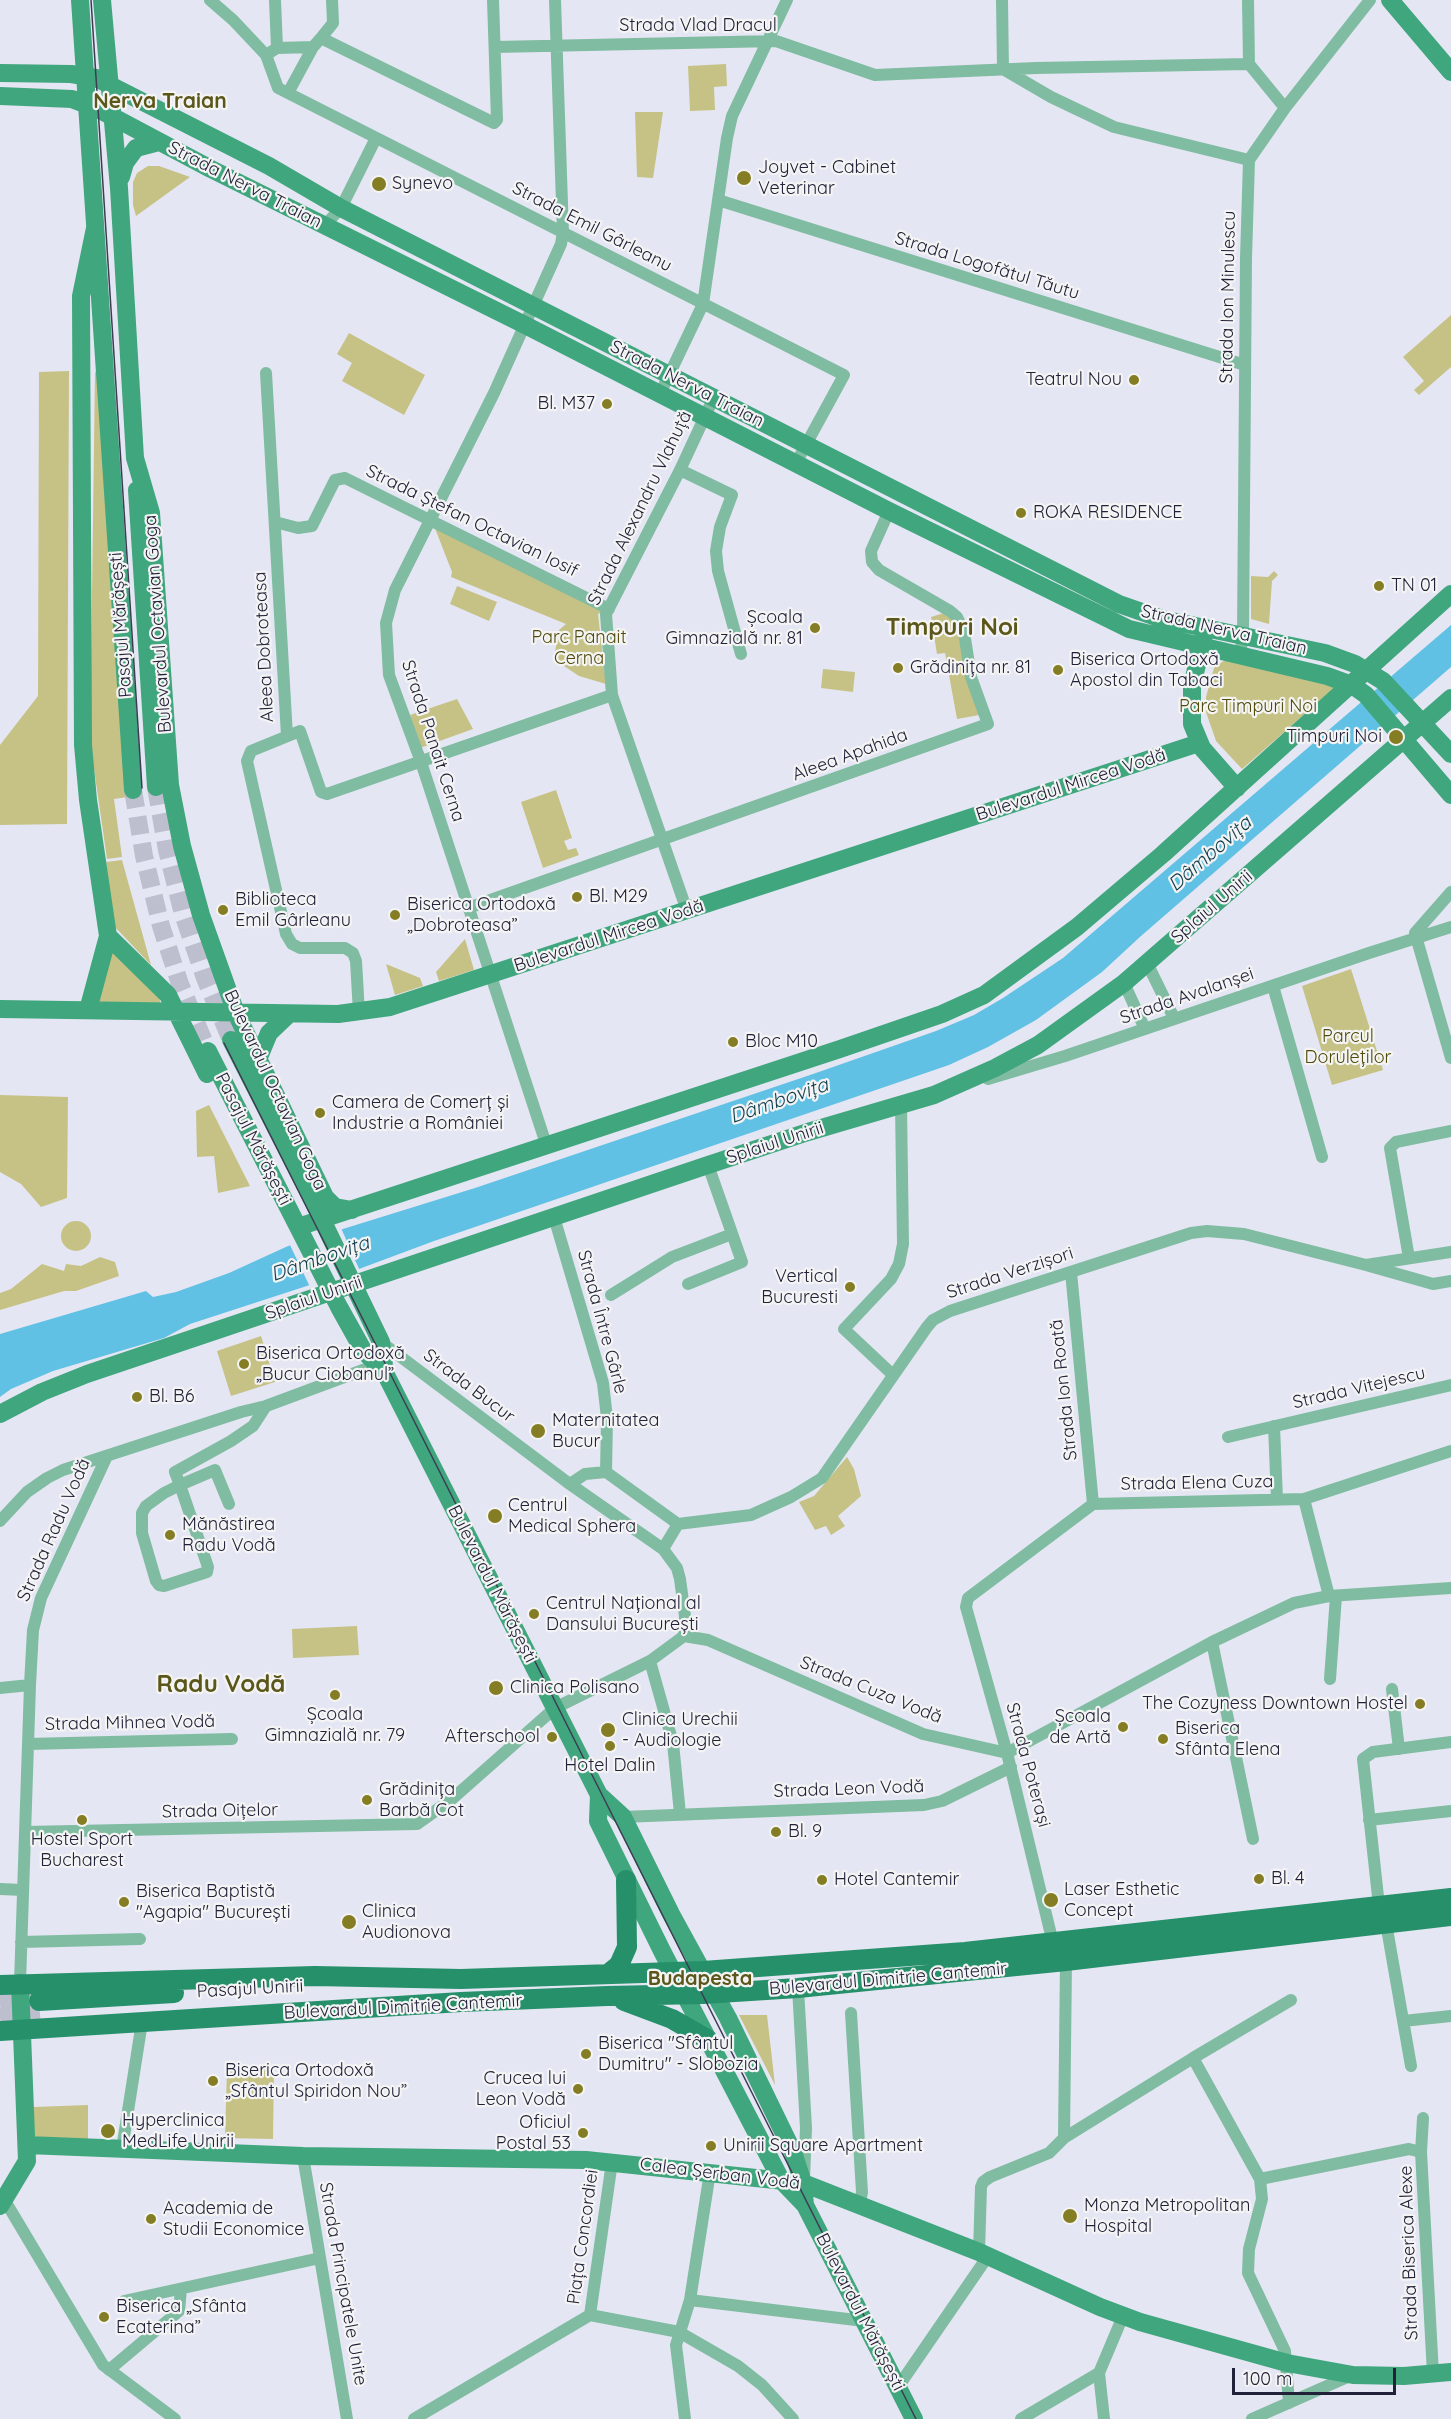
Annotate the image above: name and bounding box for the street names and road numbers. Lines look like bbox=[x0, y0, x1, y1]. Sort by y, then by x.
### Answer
street label: Strada Vlad Dracul bbox=[619, 15, 777, 37]
street label: Strada Nerva Traian bbox=[165, 137, 325, 233]
street label: Strada Emil Gârleanu bbox=[508, 177, 676, 277]
street label: Strada Ion Minulescu bbox=[1216, 210, 1240, 384]
street label: Strada Logofătul Tăutu bbox=[892, 228, 1082, 304]
street label: Strada Nerva Traian bbox=[607, 336, 767, 432]
street label: Strada Alexandru Vlahuță bbox=[583, 407, 697, 609]
street label: Strada Ștefan Octavian Iosif bbox=[362, 460, 582, 582]
street label: Bulevardul Octavian Goga bbox=[140, 514, 176, 734]
street label: Pasajul Mărășești bbox=[105, 552, 137, 698]
street label: Aleea Dobroteasa bbox=[249, 571, 279, 723]
street label: Strada Nerva Traian bbox=[1139, 600, 1309, 660]
street label: Strada Panait Cerna bbox=[397, 658, 469, 824]
street label: Aleea Apahida bbox=[789, 724, 911, 786]
street label: Bulevardul Mircea Vodă bbox=[973, 744, 1169, 826]
street label: Splaiul Unirii bbox=[1167, 866, 1257, 948]
street label: Bulevardul Mircea Vodă bbox=[511, 895, 707, 977]
street label: Strada Avalanșei bbox=[1117, 963, 1257, 1029]
street label: Bulevardul Octavian Goga bbox=[219, 986, 331, 1194]
street label: Pasajul Mărășești bbox=[210, 1069, 296, 1209]
street label: Splaiul Unirii bbox=[724, 1117, 826, 1169]
street label: Strada Verzișori bbox=[944, 1242, 1076, 1304]
street label: Strada Între Gârle bbox=[572, 1248, 632, 1396]
street label: Splaiul Unirii bbox=[263, 1271, 365, 1325]
street label: Strada Ion Roată bbox=[1046, 1318, 1082, 1462]
street label: Strada Bucur bbox=[419, 1345, 519, 1427]
street label: Strada Vitejescu bbox=[1291, 1362, 1427, 1414]
street label: Strada Radu Vodă bbox=[13, 1455, 95, 1605]
street label: Strada Elena Cuza bbox=[1120, 1471, 1274, 1495]
street label: Bulevardul Mărășești bbox=[443, 1502, 541, 1666]
street label: Strada Cuza Vodă bbox=[797, 1652, 945, 1728]
street label: Strada Poterași bbox=[1001, 1700, 1055, 1830]
street label: Strada Mihnea Vodă bbox=[45, 1711, 215, 1735]
street label: Strada Leon Vodă bbox=[773, 1776, 925, 1802]
street label: Strada Oițelor bbox=[162, 1799, 278, 1823]
street label: Bulevardul Dimitrie Cantemir bbox=[768, 1958, 1008, 2000]
street label: Pasajul Unirii bbox=[196, 1975, 304, 2003]
street label: Bulevardul Dimitrie Cantemir bbox=[283, 1990, 523, 2024]
street label: Calea Șerban Vodă bbox=[639, 2153, 801, 2195]
street label: Strada Biserica Alexe bbox=[1395, 2165, 1423, 2341]
street label: Piața Concordiei bbox=[563, 2168, 603, 2306]
street label: Strada Principatele Unite bbox=[314, 2181, 372, 2387]
street label: Bulevardul Mărășești bbox=[811, 2230, 909, 2394]

